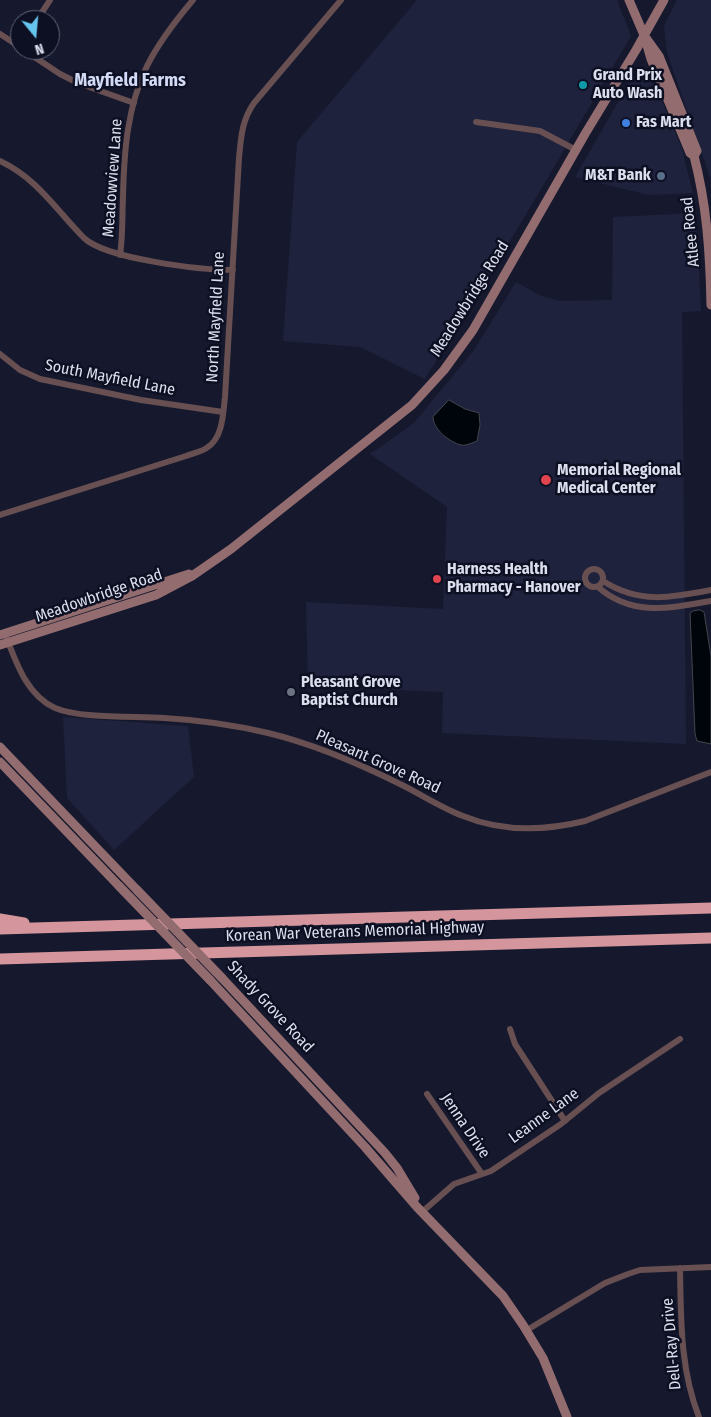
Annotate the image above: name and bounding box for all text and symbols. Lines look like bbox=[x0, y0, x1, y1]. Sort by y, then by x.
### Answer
north arrow bbox=[10, 10, 60, 60]
text: N bbox=[33, 40, 46, 58]
place label: Grand Prix Auto Wash bbox=[593, 66, 662, 104]
district label: Mayfield Farms bbox=[74, 70, 186, 92]
marker: Grand Prix Auto Wash bbox=[577, 79, 589, 91]
place label: Fas Mart bbox=[636, 113, 691, 133]
marker: Fas Mart bbox=[620, 117, 632, 129]
street label: Meadowview Lane bbox=[99, 118, 127, 238]
place label: M&T Bank bbox=[585, 166, 651, 186]
marker: M&T Bank bbox=[655, 170, 667, 182]
street label: Atlee Road bbox=[678, 196, 704, 268]
street label: Meadowbridge Road bbox=[427, 237, 513, 361]
street label: North Mayfield Lane bbox=[203, 251, 229, 383]
street label: South Mayfield Lane bbox=[43, 356, 177, 400]
place label: Memorial Regional Medical Center bbox=[557, 461, 681, 499]
marker: Memorial Regional Medical Center bbox=[539, 473, 553, 487]
place label: Harness Health Pharmacy - Hanover bbox=[447, 560, 581, 598]
street label: Meadowbridge Road bbox=[33, 565, 165, 627]
marker: Harness Health Pharmacy - Hanover bbox=[431, 573, 443, 585]
place label: Pleasant Grove Baptist Church bbox=[301, 673, 401, 711]
marker: Pleasant Grove Baptist Church bbox=[285, 686, 297, 698]
street label: Pleasant Grove Road bbox=[313, 726, 443, 798]
street label: Korean War Veterans Memorial Highway bbox=[225, 918, 485, 946]
street label: Shady Grove Road bbox=[223, 957, 317, 1057]
street label: Leanne Lane bbox=[505, 1084, 583, 1148]
street label: Jenna Drive bbox=[436, 1090, 494, 1162]
street label: Dell-Ray Drive bbox=[658, 1297, 686, 1391]

